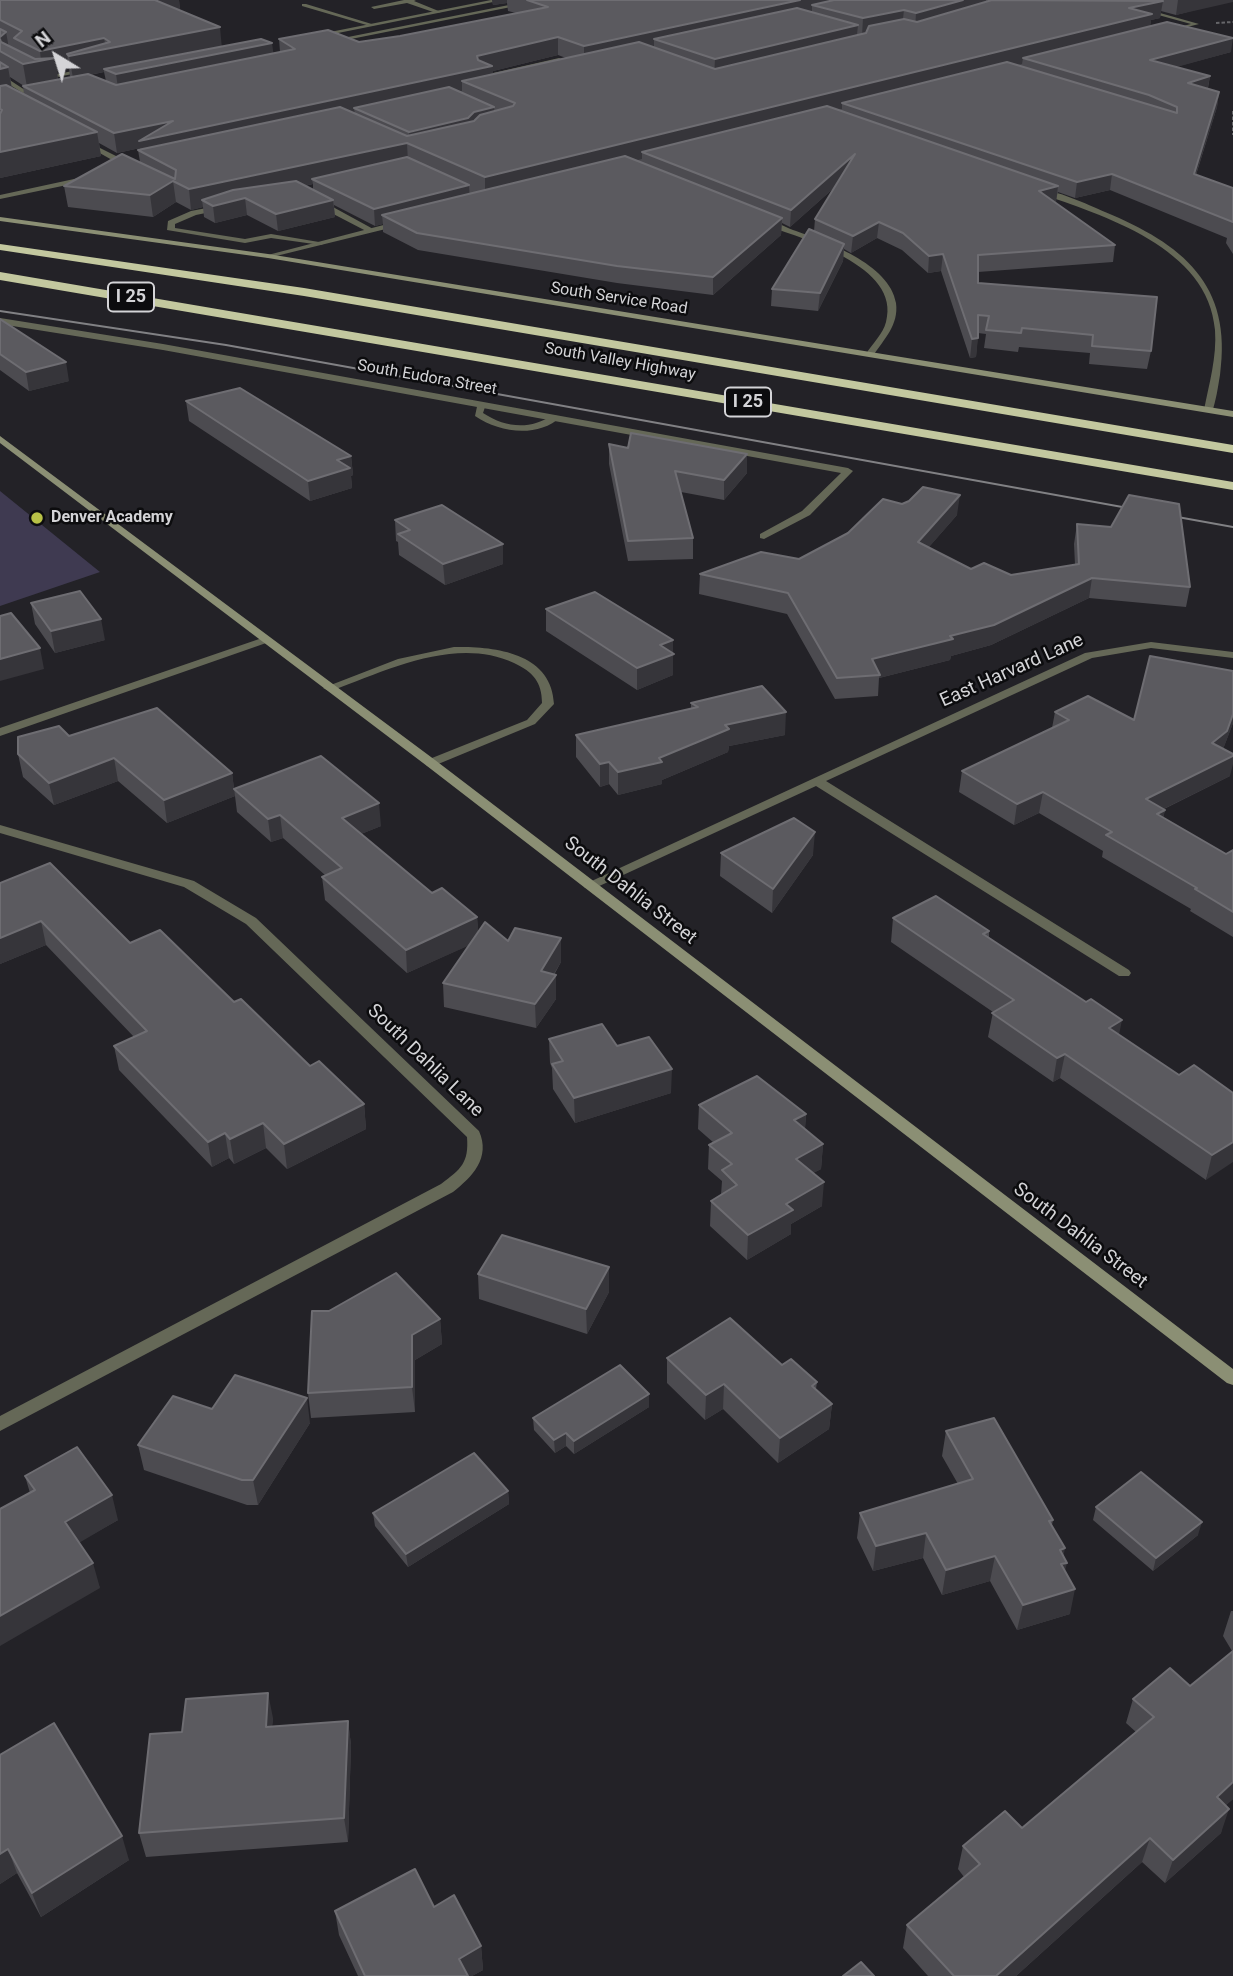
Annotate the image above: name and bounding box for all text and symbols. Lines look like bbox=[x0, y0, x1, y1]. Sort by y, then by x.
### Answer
north arrow bbox=[21, 21, 91, 91]
text: N bbox=[30, 26, 55, 52]
street label: South Service Road bbox=[549, 279, 689, 319]
road number: I 25 bbox=[108, 282, 154, 312]
street label: South Valley Highway bbox=[543, 339, 697, 385]
street label: South Eudora Street bbox=[356, 356, 498, 400]
road number: I 25 bbox=[725, 388, 771, 416]
place label: Denver Academy bbox=[51, 508, 173, 528]
marker: Denver Academy bbox=[29, 510, 45, 526]
street label: East Harvard Lane bbox=[937, 629, 1087, 713]
street label: South Dahlia Street bbox=[559, 832, 701, 950]
street label: South Dahlia Lane bbox=[362, 1000, 488, 1122]
street label: South Dahlia Street bbox=[1009, 1178, 1151, 1294]

